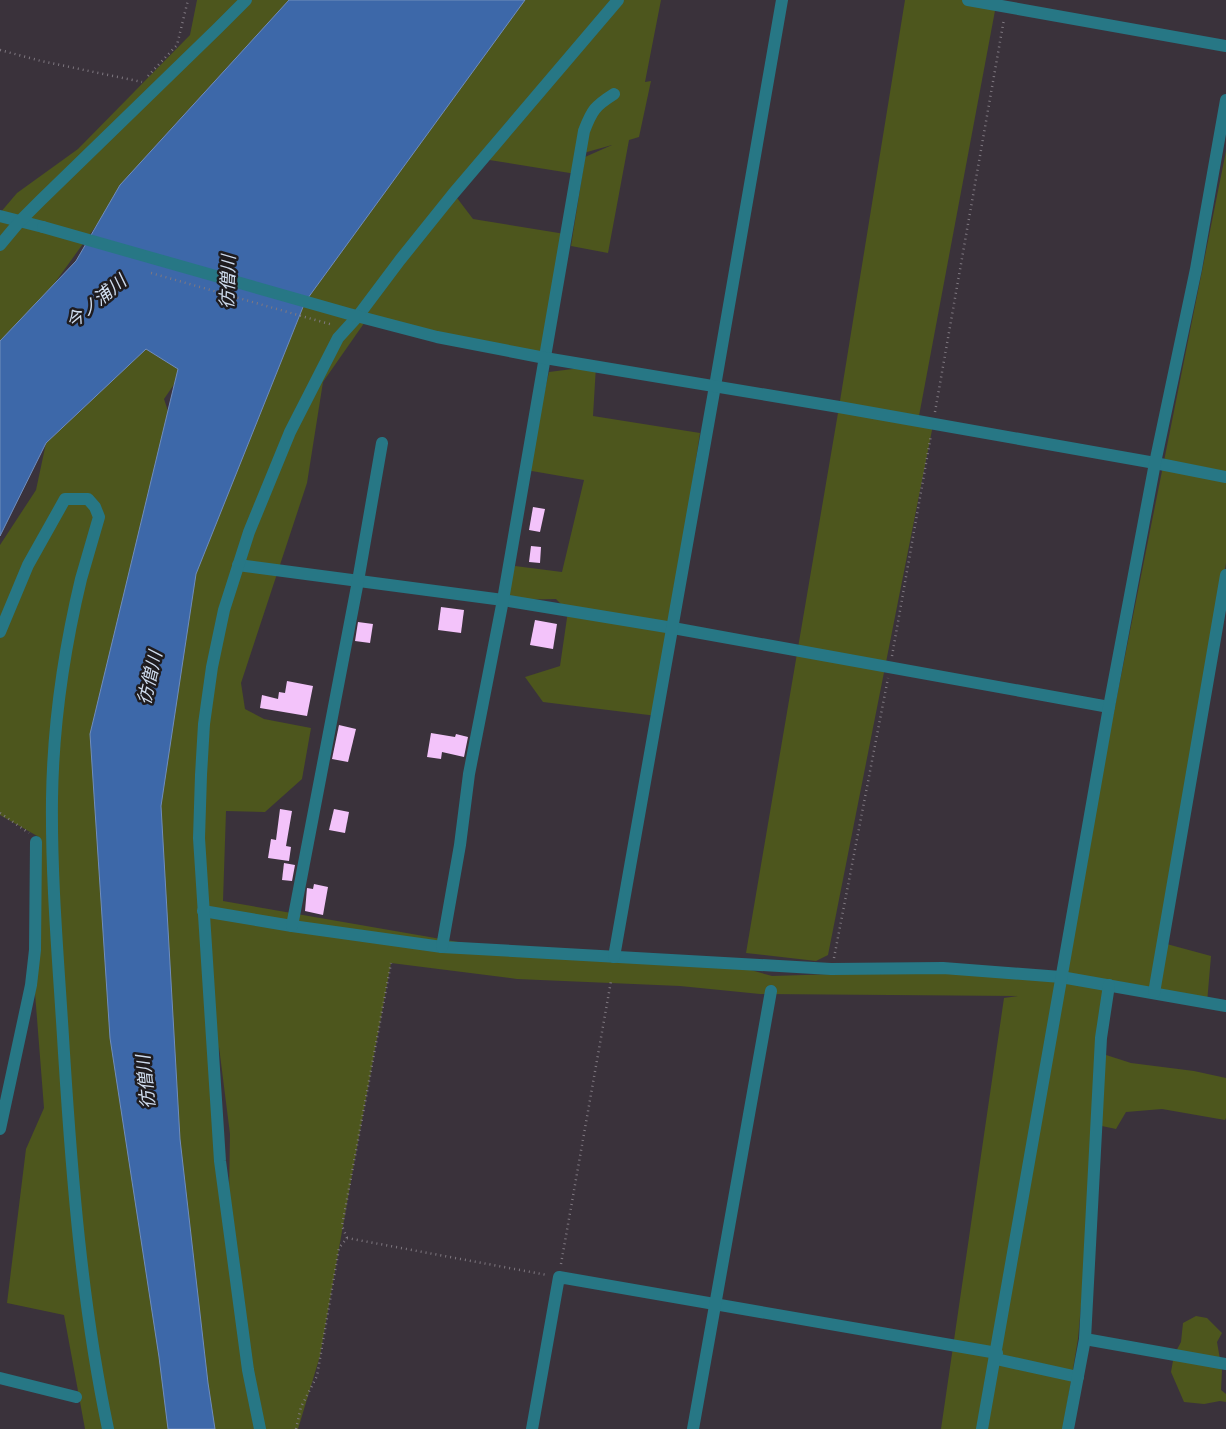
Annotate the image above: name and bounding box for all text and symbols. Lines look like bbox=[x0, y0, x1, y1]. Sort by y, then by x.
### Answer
water label: 彷僧川 bbox=[217, 253, 239, 309]
water label: 今ノ浦川 bbox=[62, 270, 132, 333]
water label: 彷僧川 bbox=[134, 647, 166, 707]
water label: 彷僧川 bbox=[133, 1052, 159, 1110]

